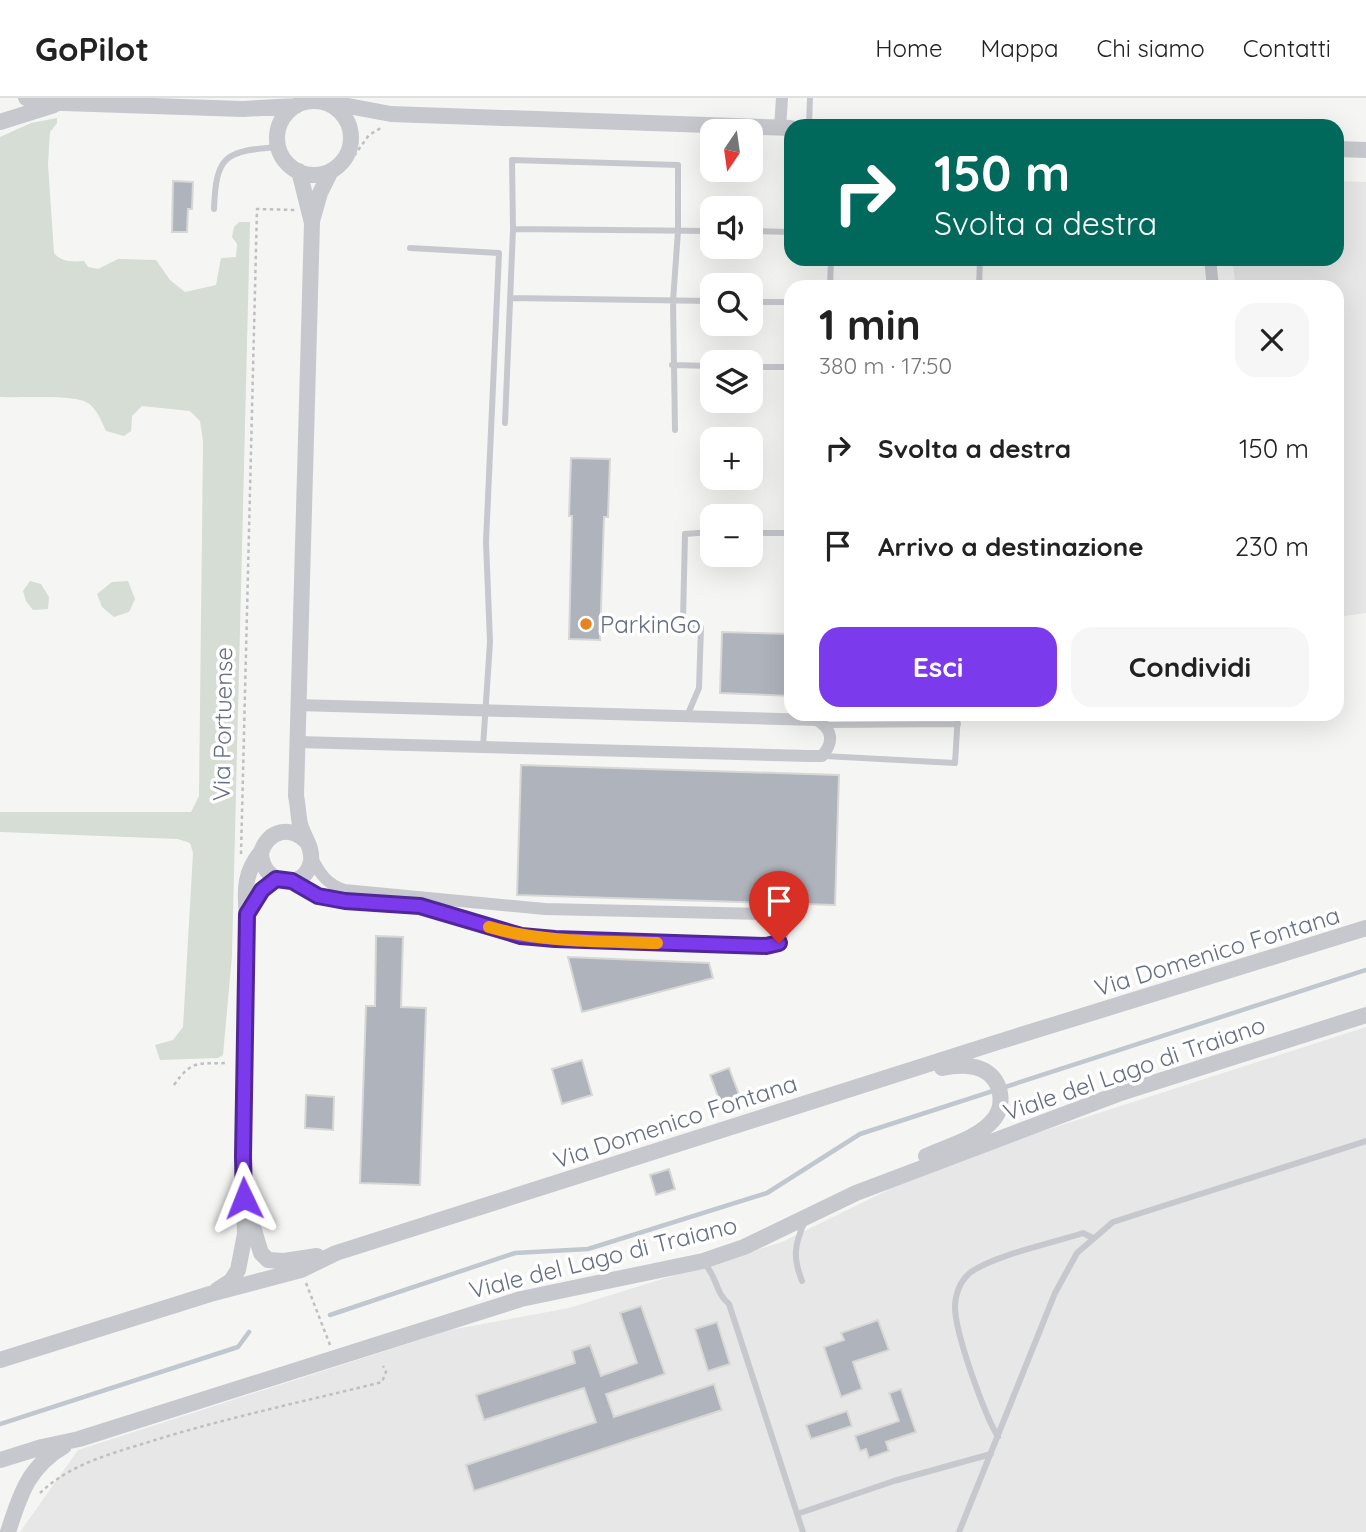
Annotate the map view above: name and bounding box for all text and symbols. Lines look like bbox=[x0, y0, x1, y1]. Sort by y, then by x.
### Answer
text: GoPilot bbox=[35, 28, 149, 69]
text: Home bbox=[875, 33, 943, 63]
text: Mappa bbox=[981, 33, 1059, 63]
text: Chi siamo bbox=[1097, 33, 1205, 63]
text: Contatti bbox=[1243, 33, 1331, 63]
north arrow bbox=[700, 119, 763, 182]
map controls bbox=[700, 119, 763, 567]
text: 150 m bbox=[934, 142, 1070, 203]
icon: right bbox=[819, 147, 910, 238]
button: sound bbox=[700, 196, 763, 259]
text: Svolta a destra bbox=[934, 203, 1157, 243]
button: search bbox=[700, 273, 763, 336]
text: 1 min bbox=[819, 298, 921, 351]
button: close bbox=[1235, 303, 1309, 377]
button: layers bbox=[700, 350, 763, 413]
text: 380 m · 17:50 bbox=[819, 351, 952, 380]
button: + bbox=[700, 427, 763, 490]
icon: right bbox=[819, 429, 857, 467]
text: Svolta a destra bbox=[878, 432, 1071, 465]
text: 150 m bbox=[1239, 432, 1309, 465]
button: − bbox=[700, 504, 763, 567]
icon: arrive bbox=[819, 527, 857, 565]
text: Arrivo a destinazione bbox=[878, 530, 1144, 563]
text: 230 m bbox=[1235, 530, 1309, 563]
place label: ParkinGo bbox=[600, 609, 701, 639]
marker: ParkinGo bbox=[578, 616, 594, 632]
button: Esci bbox=[819, 627, 1057, 707]
button: Condividi bbox=[1071, 627, 1309, 707]
street label: Via Portuense bbox=[206, 647, 238, 801]
pin bbox=[749, 871, 809, 943]
icon: arrive bbox=[760, 882, 798, 920]
street label: Via Domenico Fontana bbox=[1091, 899, 1343, 1003]
street label: Viale del Lago di Traiano bbox=[999, 1009, 1269, 1127]
street label: Via Domenico Fontana bbox=[549, 1067, 801, 1175]
position arrow bbox=[207, 1161, 281, 1235]
street label: Viale del Lago di Traiano bbox=[466, 1209, 740, 1305]

